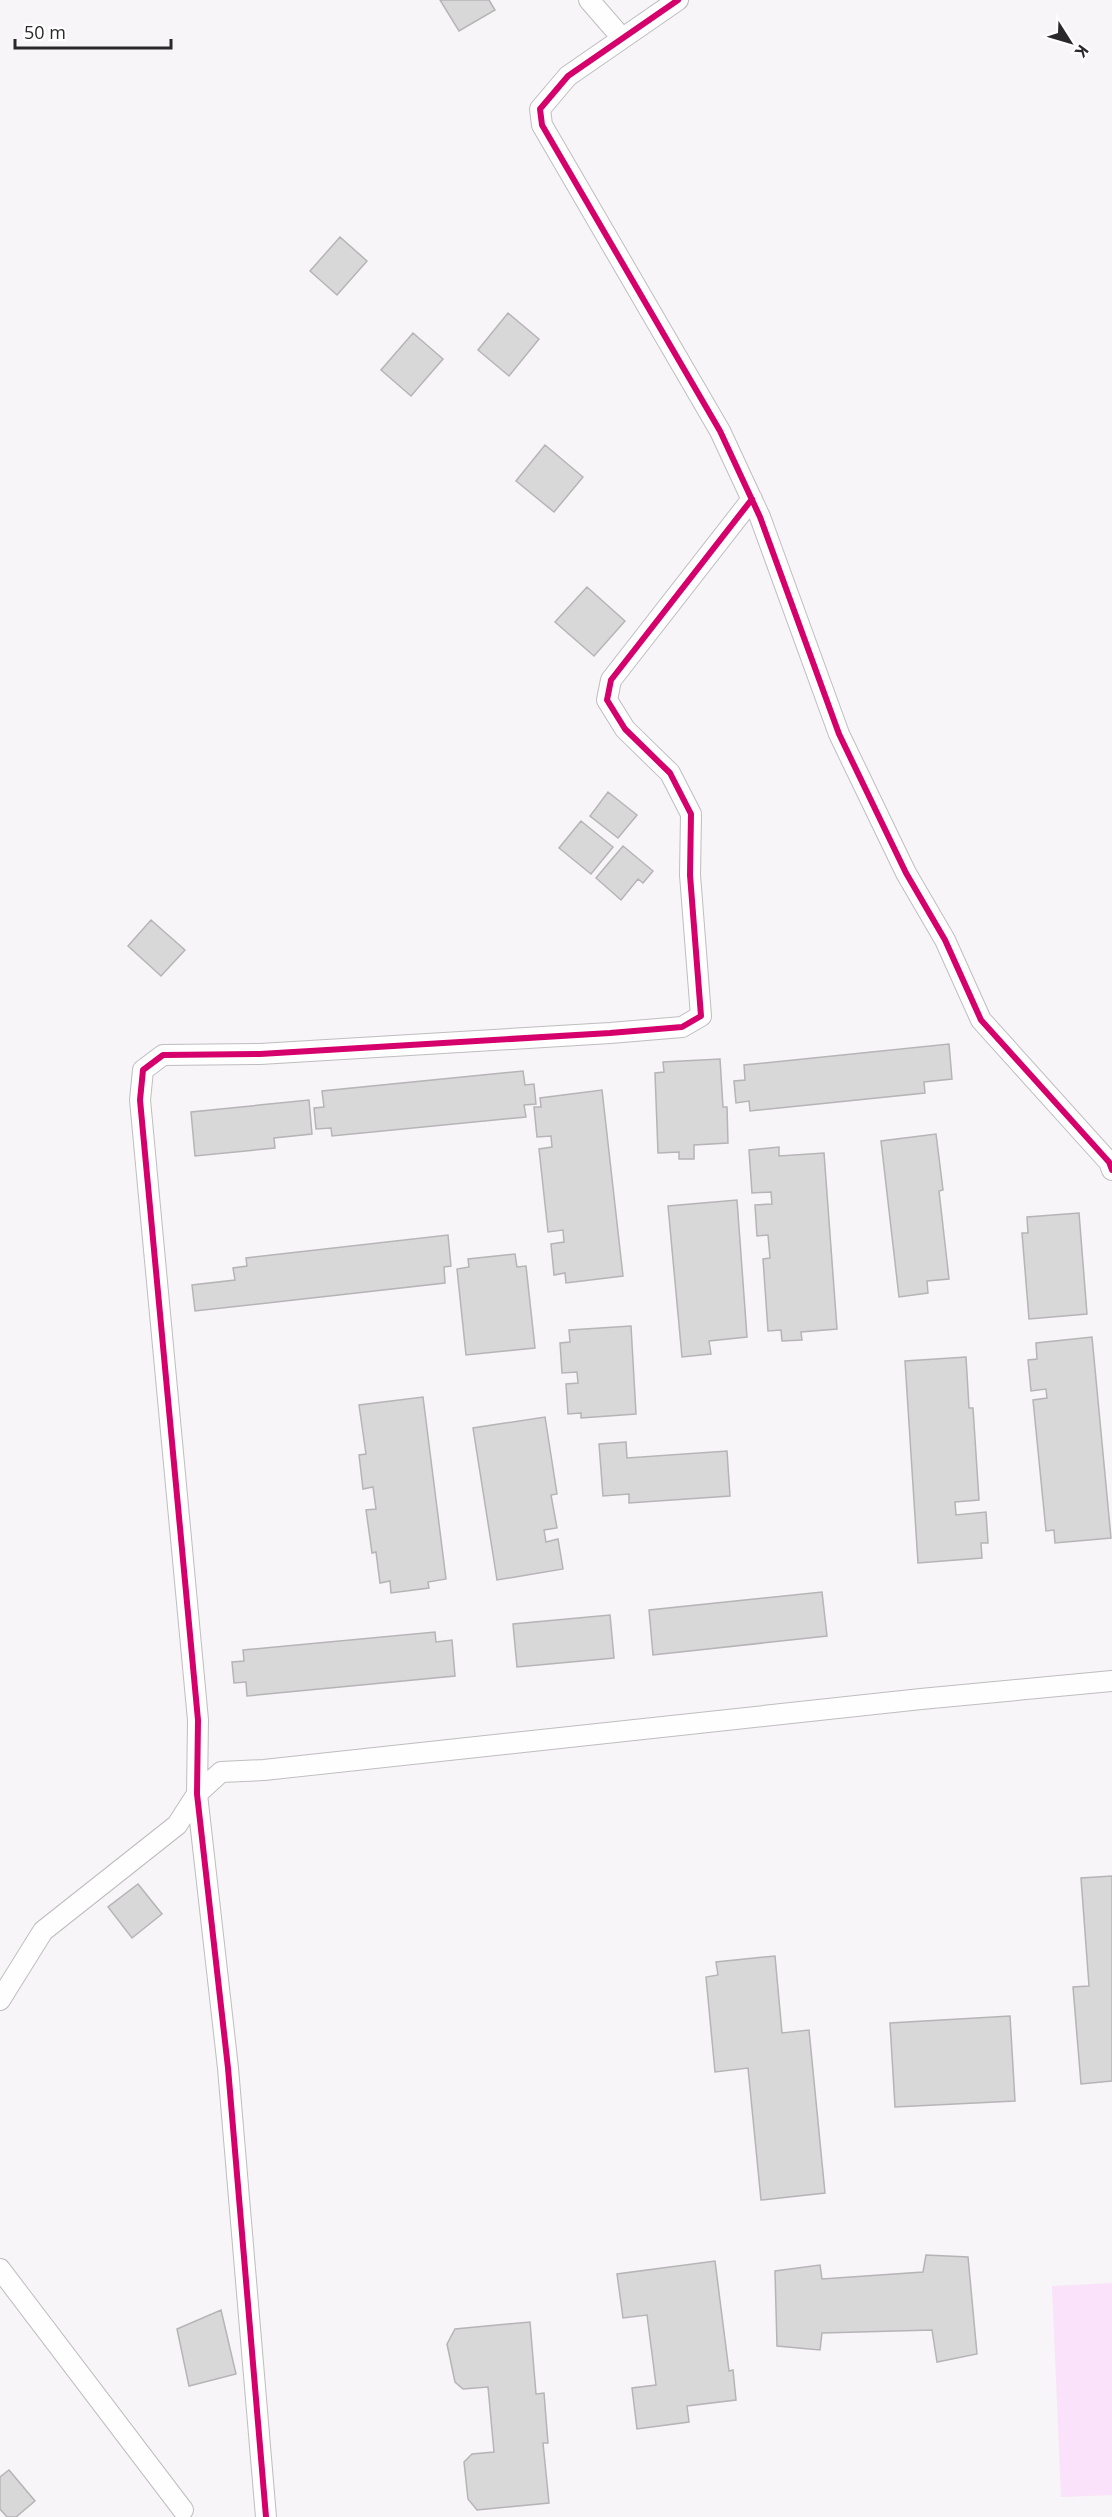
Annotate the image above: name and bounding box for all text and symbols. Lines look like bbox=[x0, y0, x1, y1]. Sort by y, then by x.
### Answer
scale bar bbox=[15, 12, 171, 50]
north arrow bbox=[1040, 12, 1100, 72]
text: 50 m bbox=[24, 20, 66, 44]
text: K bbox=[1070, 40, 1094, 62]

